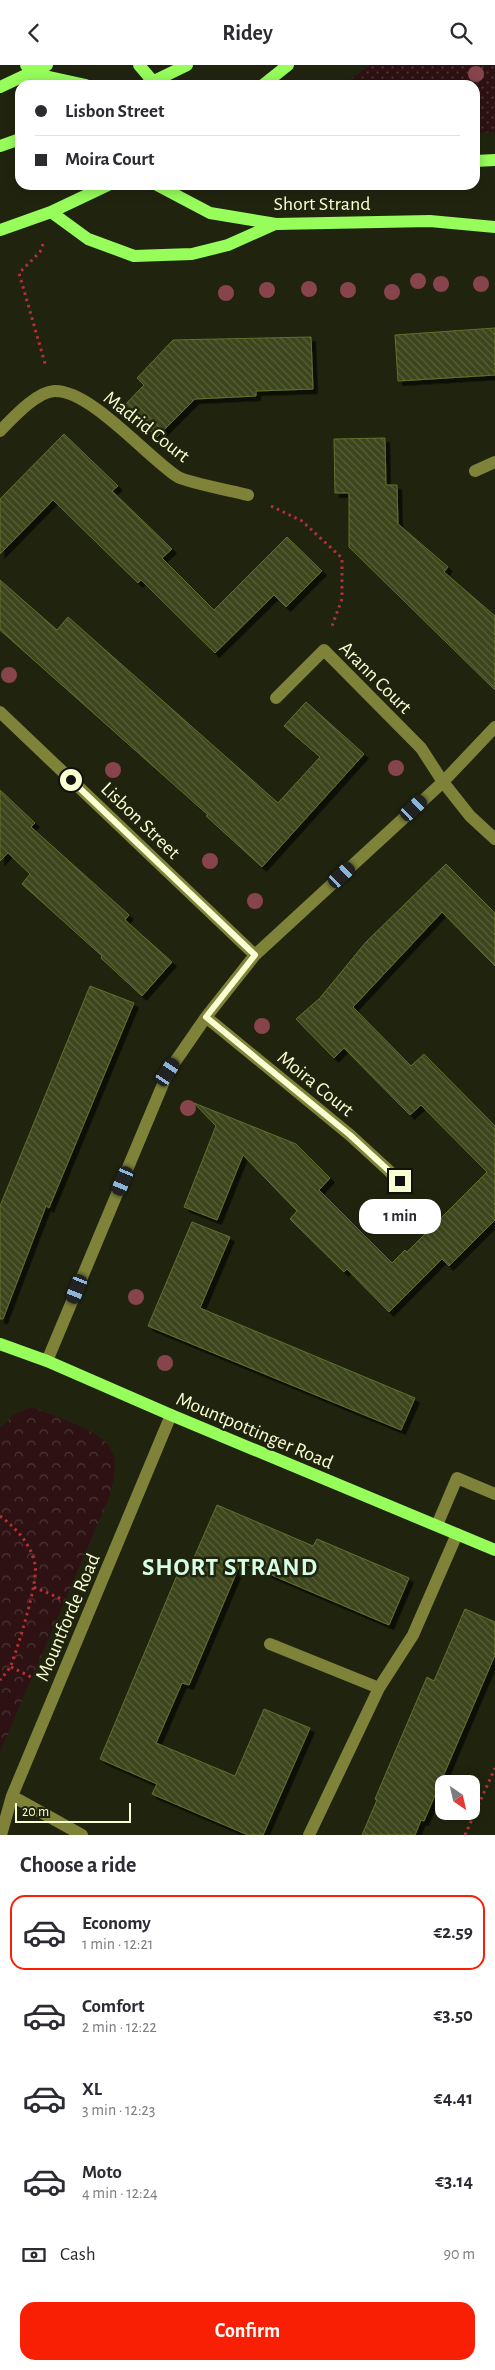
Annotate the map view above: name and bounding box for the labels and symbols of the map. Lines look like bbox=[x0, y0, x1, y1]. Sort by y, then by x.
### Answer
street label: Short Strand bbox=[273, 194, 371, 214]
street label: Madrid Court bbox=[100, 387, 194, 467]
street label: Arann Court bbox=[335, 638, 416, 718]
route start bbox=[60, 769, 82, 791]
street label: Lisbon Street bbox=[97, 778, 184, 863]
car bbox=[397, 792, 430, 824]
car bbox=[325, 859, 358, 891]
street label: Moira Court bbox=[274, 1047, 358, 1121]
car bbox=[153, 1055, 182, 1089]
car bbox=[110, 1164, 135, 1198]
route end bbox=[389, 1170, 411, 1192]
callout: 1 min bbox=[359, 1199, 441, 1233]
car bbox=[64, 1272, 89, 1306]
street label: Mountpottinger Road bbox=[173, 1389, 336, 1473]
street label: Mountforde Road bbox=[32, 1551, 104, 1684]
district label: SHORT STRAND bbox=[142, 1555, 318, 1580]
north arrow bbox=[435, 1775, 480, 1820]
scale bar bbox=[15, 1800, 131, 1823]

